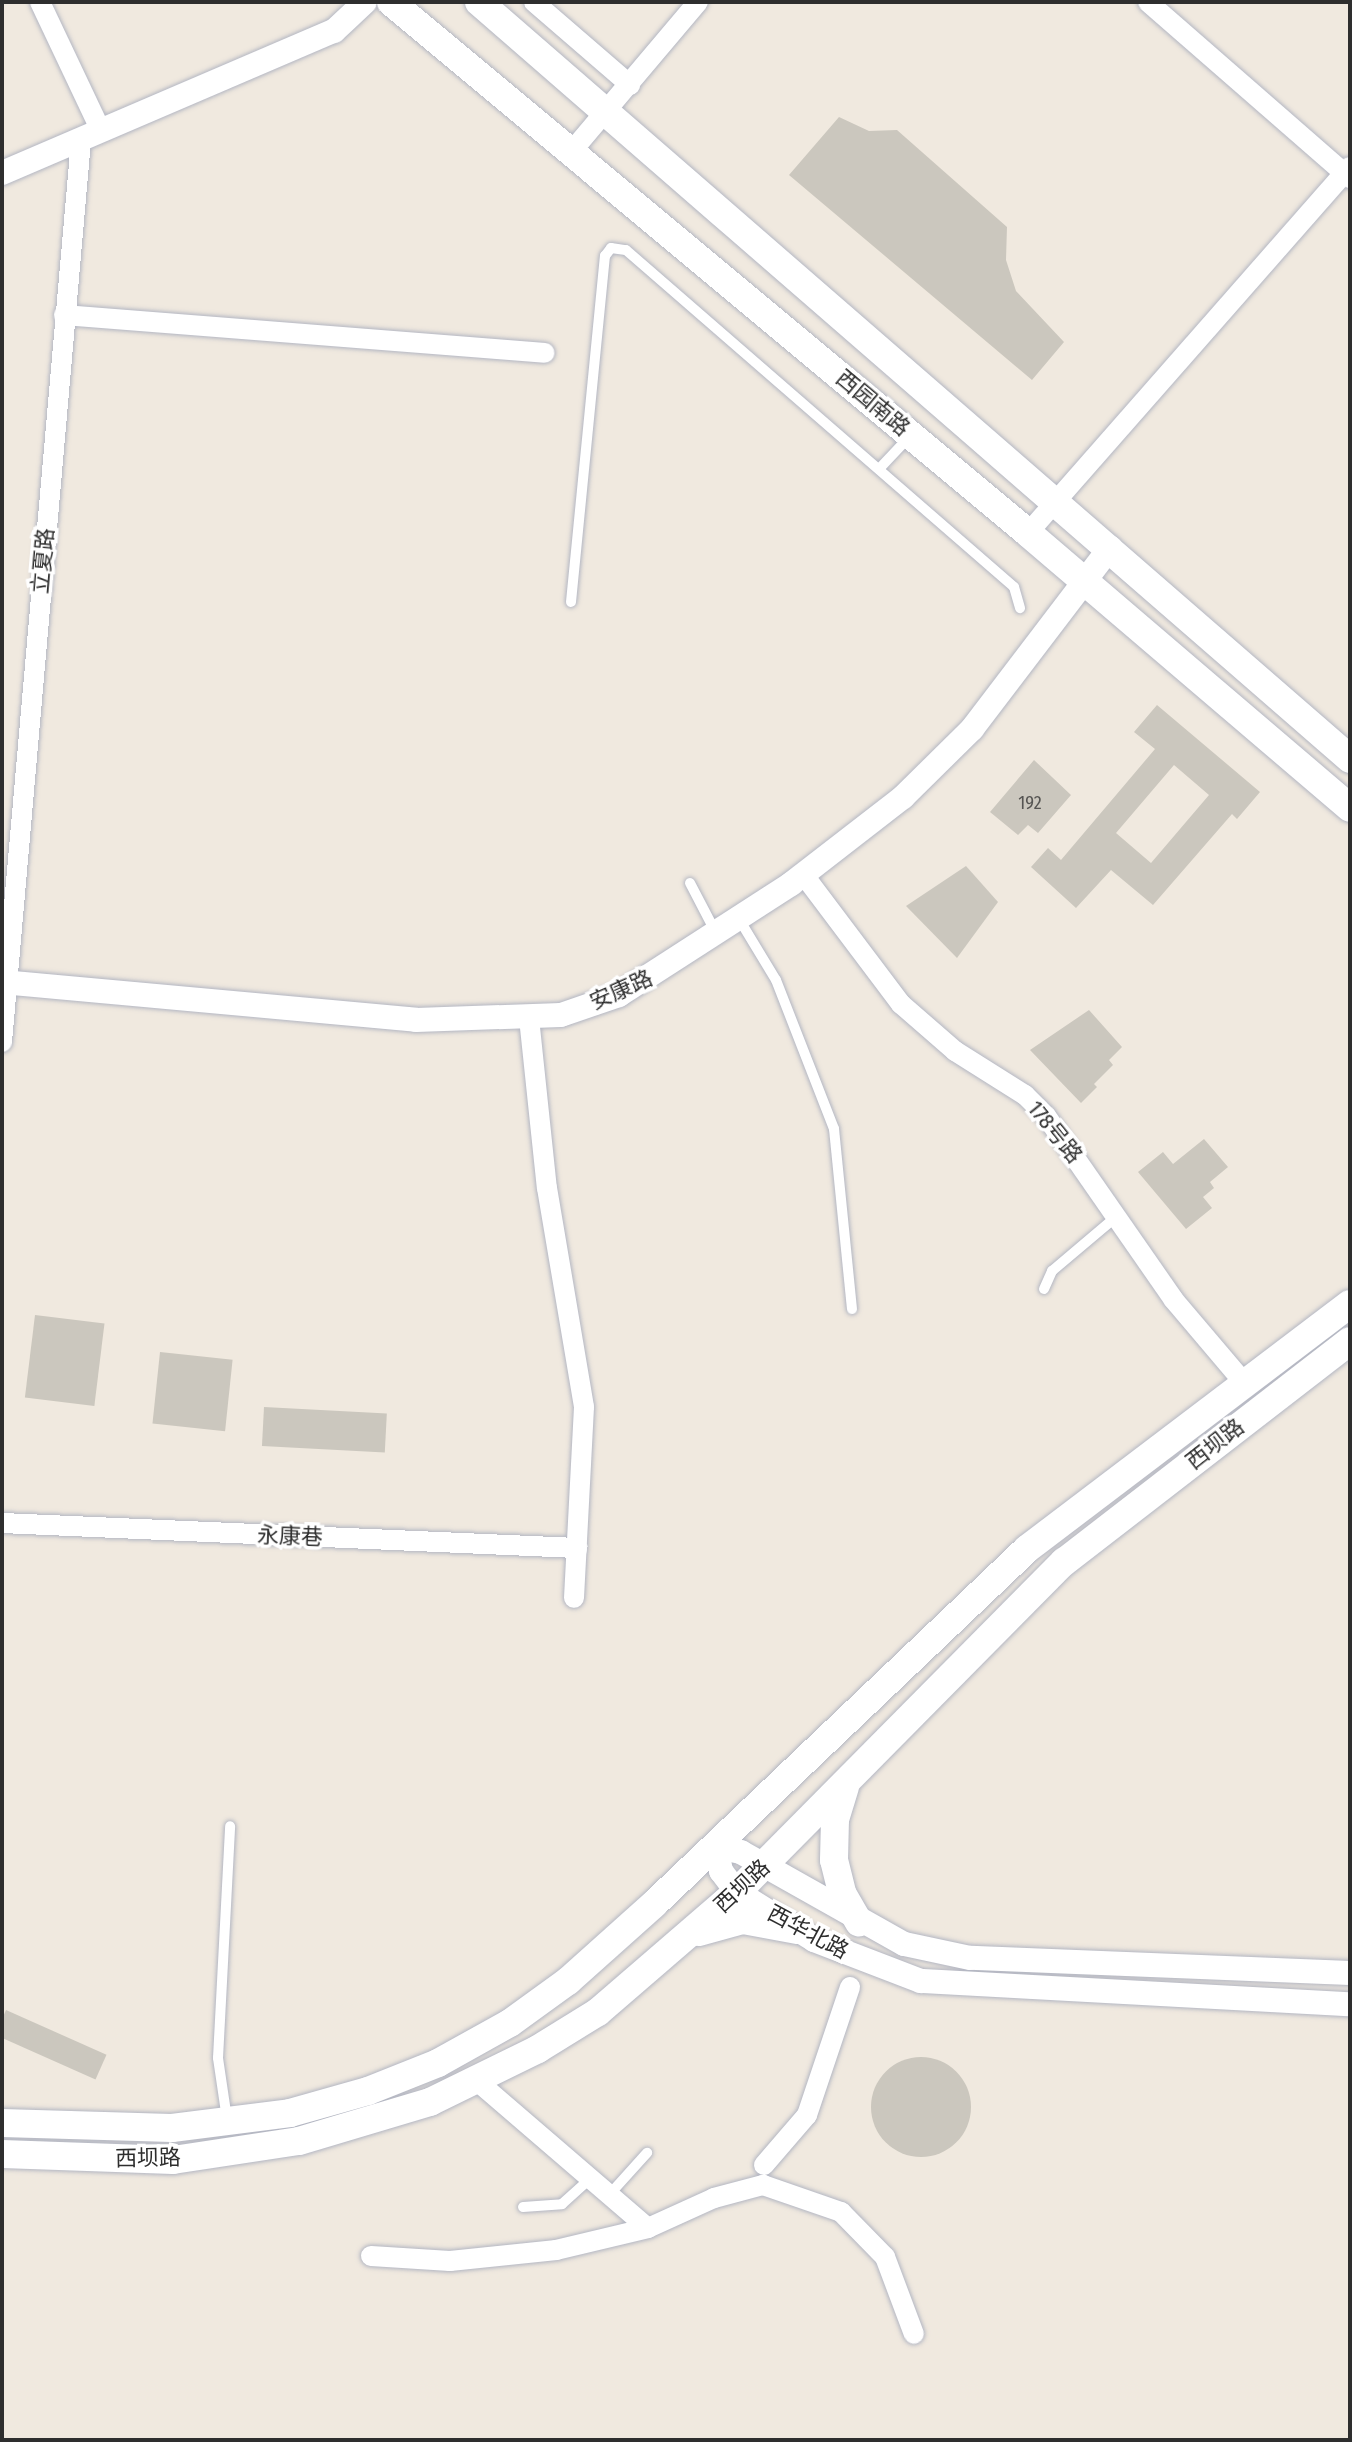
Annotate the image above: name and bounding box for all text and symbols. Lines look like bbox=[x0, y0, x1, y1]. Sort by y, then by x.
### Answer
street label: 西园南路 bbox=[831, 365, 915, 441]
street label: 立夏路 bbox=[27, 527, 59, 595]
house number: 192 bbox=[1018, 792, 1042, 814]
street label: 安康路 bbox=[585, 965, 657, 1015]
street label: 178号路 bbox=[1022, 1096, 1088, 1168]
street label: 西坝路 bbox=[1181, 1413, 1249, 1475]
street label: 永康巷 bbox=[257, 1522, 323, 1550]
street label: 西坝路 bbox=[709, 1854, 775, 1918]
street label: 西华北路 bbox=[763, 1900, 853, 1964]
street label: 西坝路 bbox=[115, 2144, 181, 2172]

